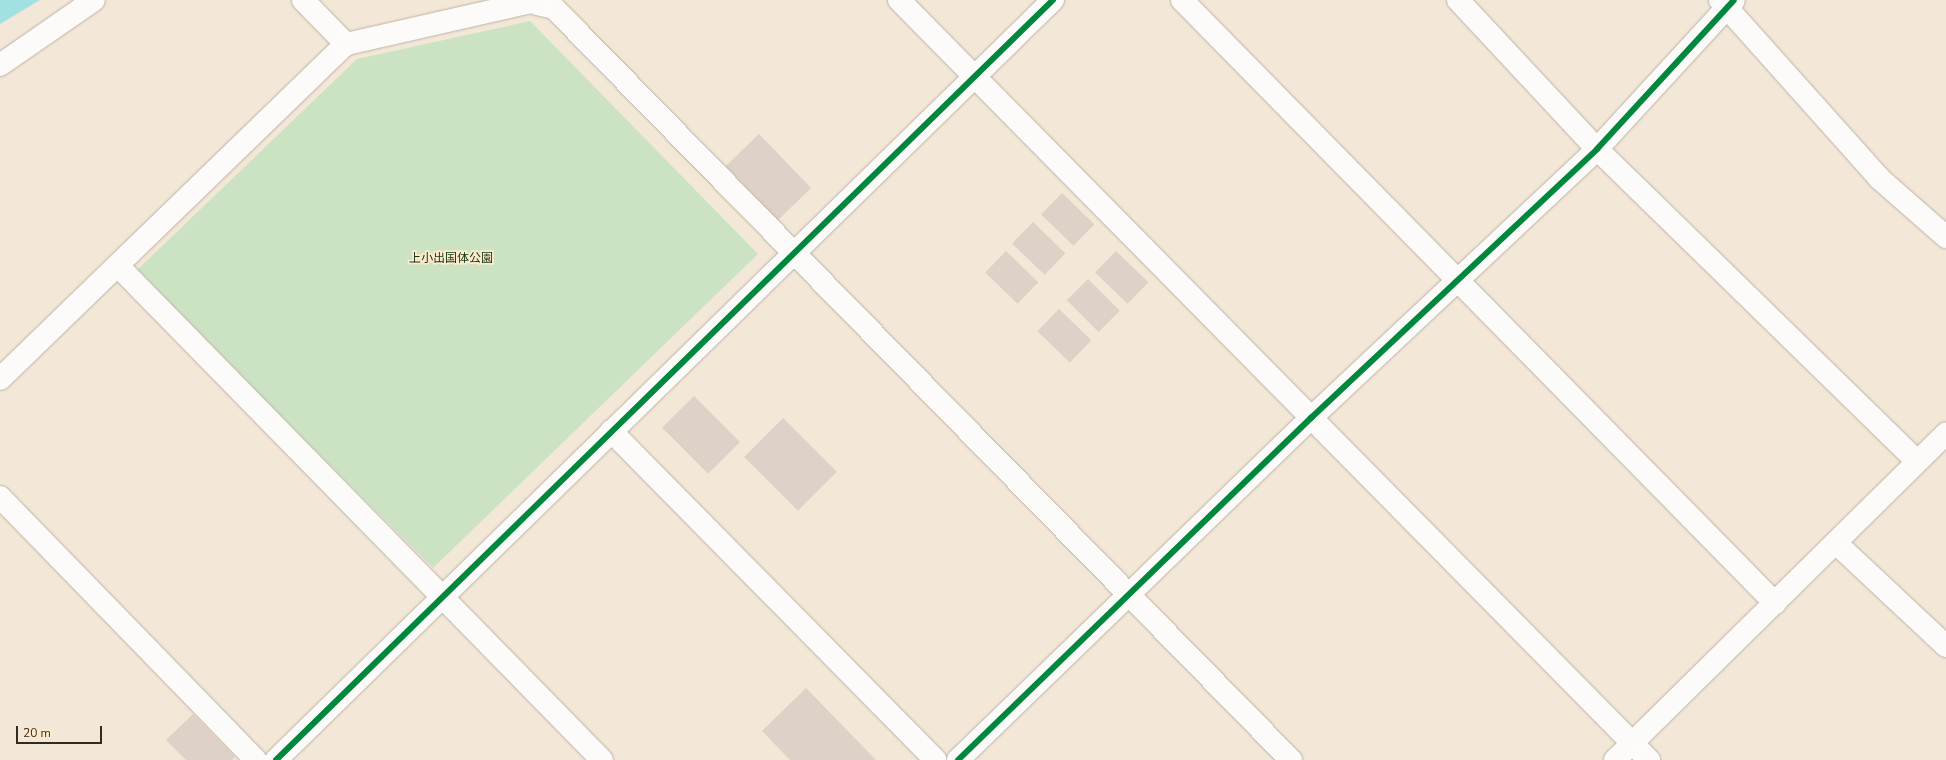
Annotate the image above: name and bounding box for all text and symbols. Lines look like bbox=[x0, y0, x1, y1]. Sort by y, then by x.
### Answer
park label: 上小出国体公園 bbox=[409, 252, 493, 266]
scale bar bbox=[18, 718, 104, 744]
text: 20 m bbox=[23, 725, 51, 741]

